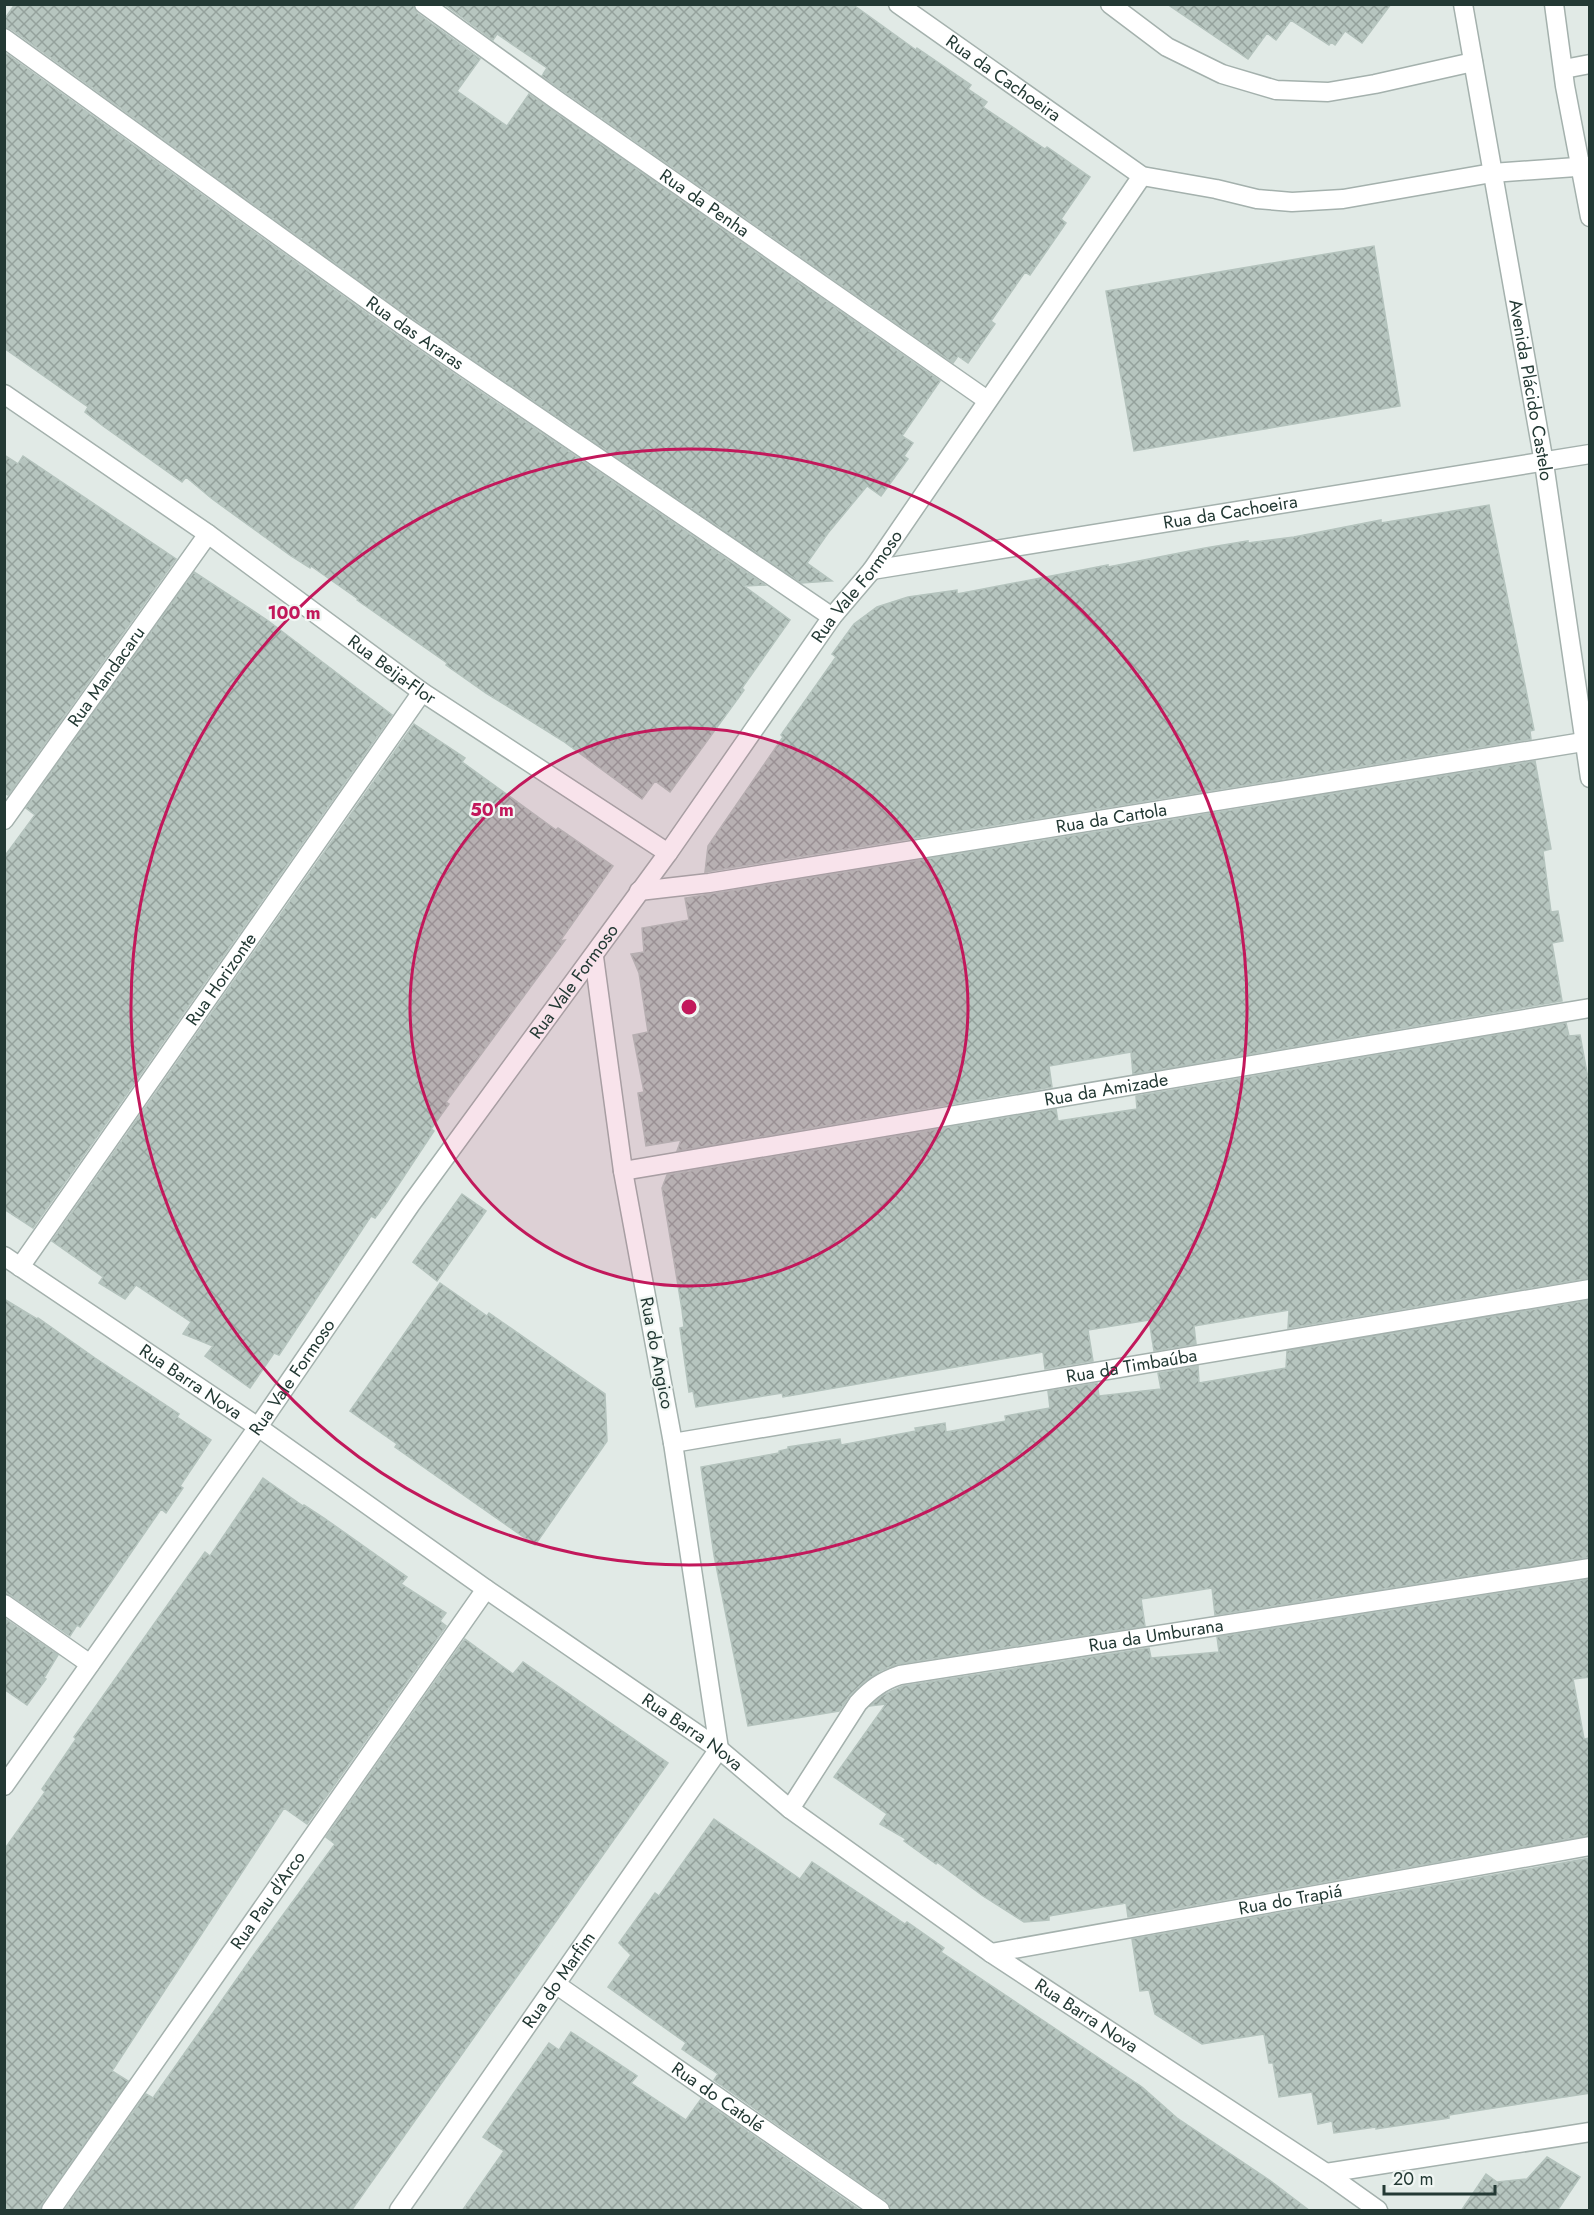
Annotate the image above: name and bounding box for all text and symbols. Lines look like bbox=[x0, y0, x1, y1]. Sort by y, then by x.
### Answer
street label: Rua da Cachoeira bbox=[940, 29, 1066, 128]
street label: Rua da Penha bbox=[654, 163, 755, 244]
street label: Rua das Araras bbox=[361, 290, 469, 376]
street label: Avenida Plácido Castelo bbox=[1502, 297, 1559, 483]
street label: Rua da Cachoeira bbox=[1161, 488, 1299, 536]
street label: Rua Vale Formoso bbox=[805, 525, 909, 648]
text: 100 m bbox=[267, 600, 321, 626]
street label: Rua Mandacaru bbox=[61, 621, 151, 732]
street label: Rua Beija-Flor bbox=[342, 628, 442, 711]
street label: Rua da Cartola bbox=[1054, 796, 1169, 840]
text: 50 m bbox=[470, 797, 514, 823]
street label: Rua Vale Formoso bbox=[523, 919, 625, 1044]
street label: Rua Horizonte bbox=[179, 928, 263, 1031]
centre of rings bbox=[679, 997, 699, 1017]
street label: Rua da Amizade bbox=[1042, 1066, 1170, 1113]
street label: Rua do Angico bbox=[633, 1295, 681, 1411]
street label: Rua Vale Formoso bbox=[243, 1313, 342, 1441]
street label: Rua Barra Nova bbox=[134, 1338, 247, 1426]
street label: Rua da Timbaúba bbox=[1064, 1342, 1199, 1390]
street label: Rua da Umburana bbox=[1087, 1612, 1225, 1659]
street label: Rua Barra Nova bbox=[637, 1687, 749, 1777]
street label: Rua Pau d'Arco bbox=[224, 1846, 312, 1955]
street label: Rua do Trapiá bbox=[1236, 1878, 1344, 1922]
street label: Rua do Marfim bbox=[516, 1926, 601, 2034]
street label: Rua Barra Nova bbox=[1030, 1972, 1143, 2059]
street label: Rua do Catolé bbox=[666, 2056, 769, 2138]
scale bar bbox=[1384, 2158, 1495, 2196]
text: 20 m bbox=[1393, 2166, 1433, 2192]

